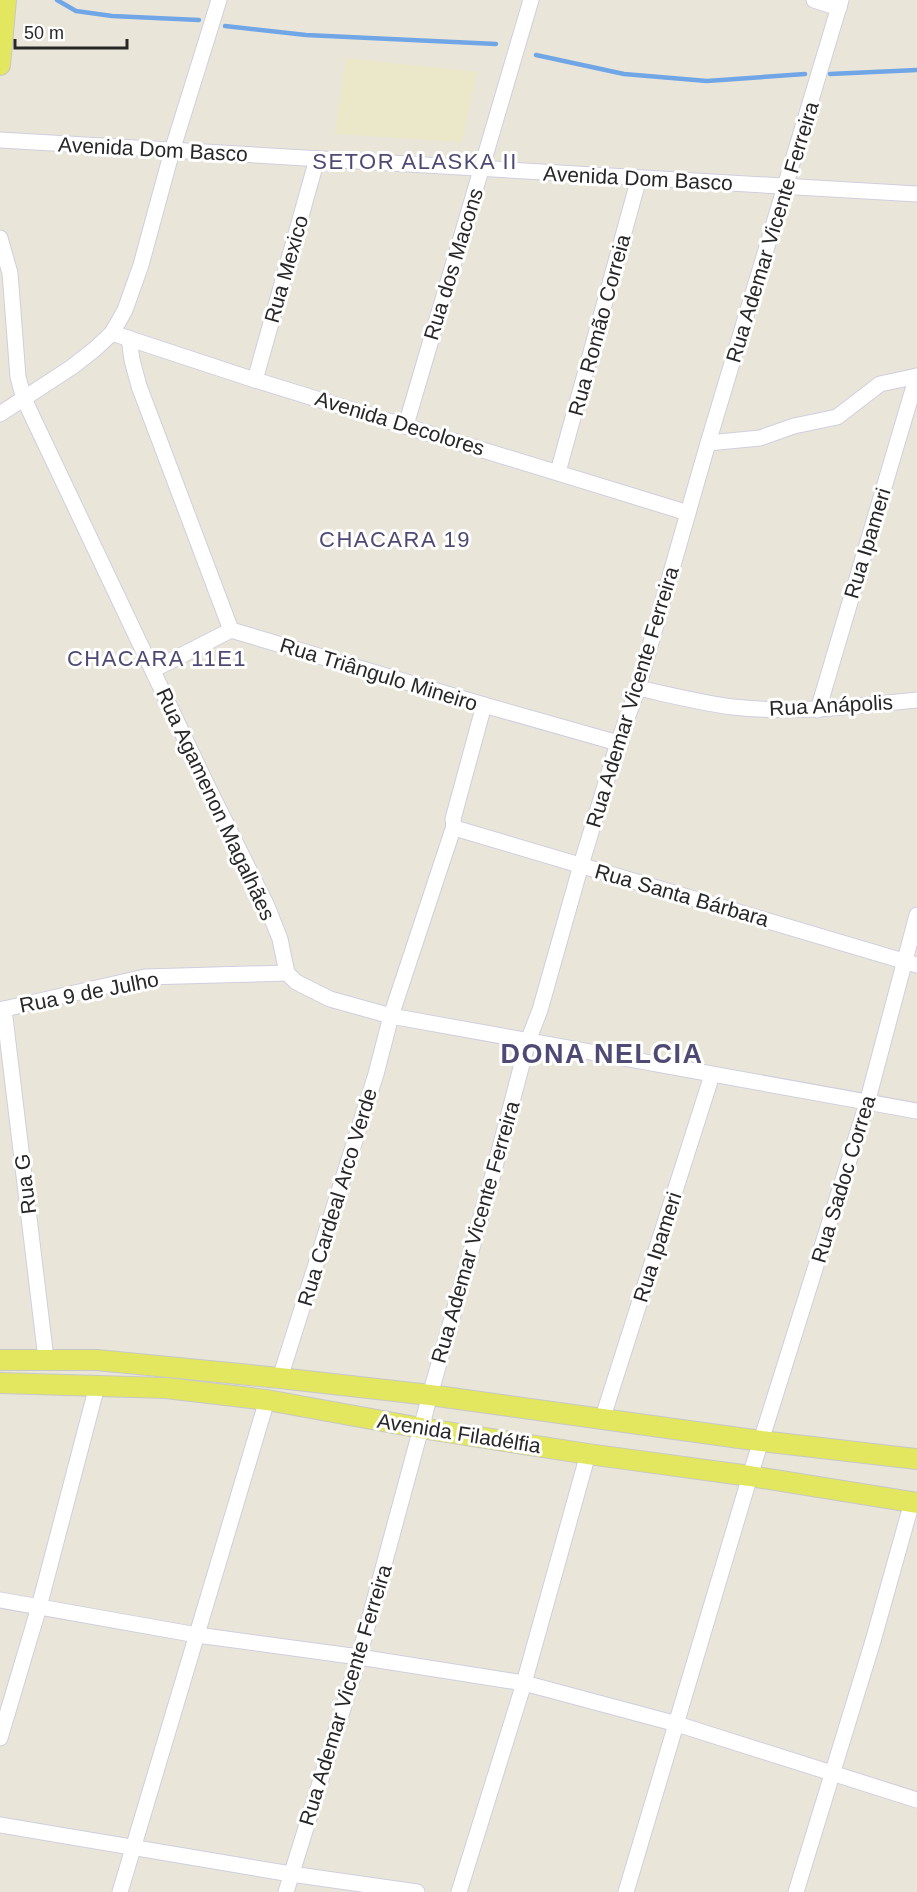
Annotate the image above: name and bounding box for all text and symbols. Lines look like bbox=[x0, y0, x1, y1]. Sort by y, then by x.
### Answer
scale bar bbox=[15, 12, 128, 50]
text: 50 m bbox=[24, 23, 64, 43]
street label: Rua Ademar Vicente Ferreira bbox=[721, 98, 823, 365]
street label: Avenida Dom Basco bbox=[58, 133, 248, 165]
district label: SETOR ALASKA II bbox=[312, 149, 518, 174]
street label: Avenida Dom Basco bbox=[543, 162, 733, 194]
street label: Rua dos Macons bbox=[419, 185, 487, 343]
street label: Rua Mexico bbox=[260, 213, 312, 325]
street label: Rua Romão Correia bbox=[564, 232, 634, 418]
street label: Avenida Decolores bbox=[313, 386, 487, 460]
street label: Rua Ipameri bbox=[839, 485, 895, 601]
district label: CHACARA 19 bbox=[319, 527, 471, 552]
street label: Rua Ademar Vicente Ferreira bbox=[581, 563, 683, 830]
street label: Rua Triângulo Mineiro bbox=[277, 633, 481, 715]
district label: CHACARA 11E1 bbox=[67, 646, 247, 671]
street label: Rua Agamenon Magalhães bbox=[152, 684, 280, 924]
street label: Rua Anápolis bbox=[769, 690, 893, 720]
street label: Rua Santa Bárbara bbox=[592, 859, 772, 931]
street label: Rua 9 de Julho bbox=[17, 967, 161, 1017]
district label: DONA NELCIA bbox=[501, 1039, 704, 1069]
street label: Rua Cardeal Arco Verde bbox=[293, 1085, 381, 1309]
street label: Rua Sadoc Correa bbox=[807, 1092, 880, 1266]
street label: Rua Ademar Vicente Ferreira bbox=[427, 1098, 524, 1366]
street label: Rua G bbox=[10, 1152, 40, 1216]
street label: Rua Ipameri bbox=[628, 1189, 686, 1305]
street label: Avenida Filadélfia bbox=[376, 1409, 543, 1457]
street label: Rua Ademar Vicente Ferreira bbox=[294, 1561, 396, 1828]

